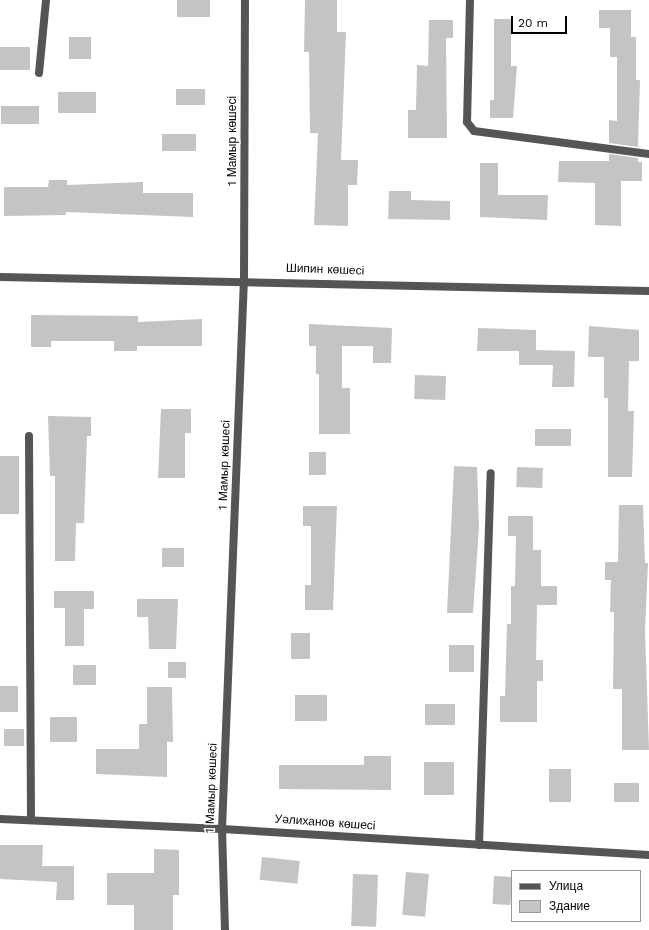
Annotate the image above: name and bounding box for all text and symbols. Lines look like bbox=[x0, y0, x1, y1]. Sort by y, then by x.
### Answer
scale bar bbox=[513, 8, 569, 34]
text: 20 m bbox=[518, 16, 548, 30]
street label: 1 Мамыр көшесі bbox=[226, 96, 240, 186]
street label: Шипин көшесі bbox=[286, 261, 364, 279]
street label: 1 Мамыр көшесі bbox=[216, 420, 234, 510]
street label: 1 Мамыр көшесі bbox=[203, 743, 221, 833]
street label: Уәлиханов көшесі bbox=[274, 812, 376, 834]
legend bbox=[511, 870, 641, 922]
text: Улица bbox=[549, 879, 583, 893]
text: Здание bbox=[549, 899, 590, 913]

